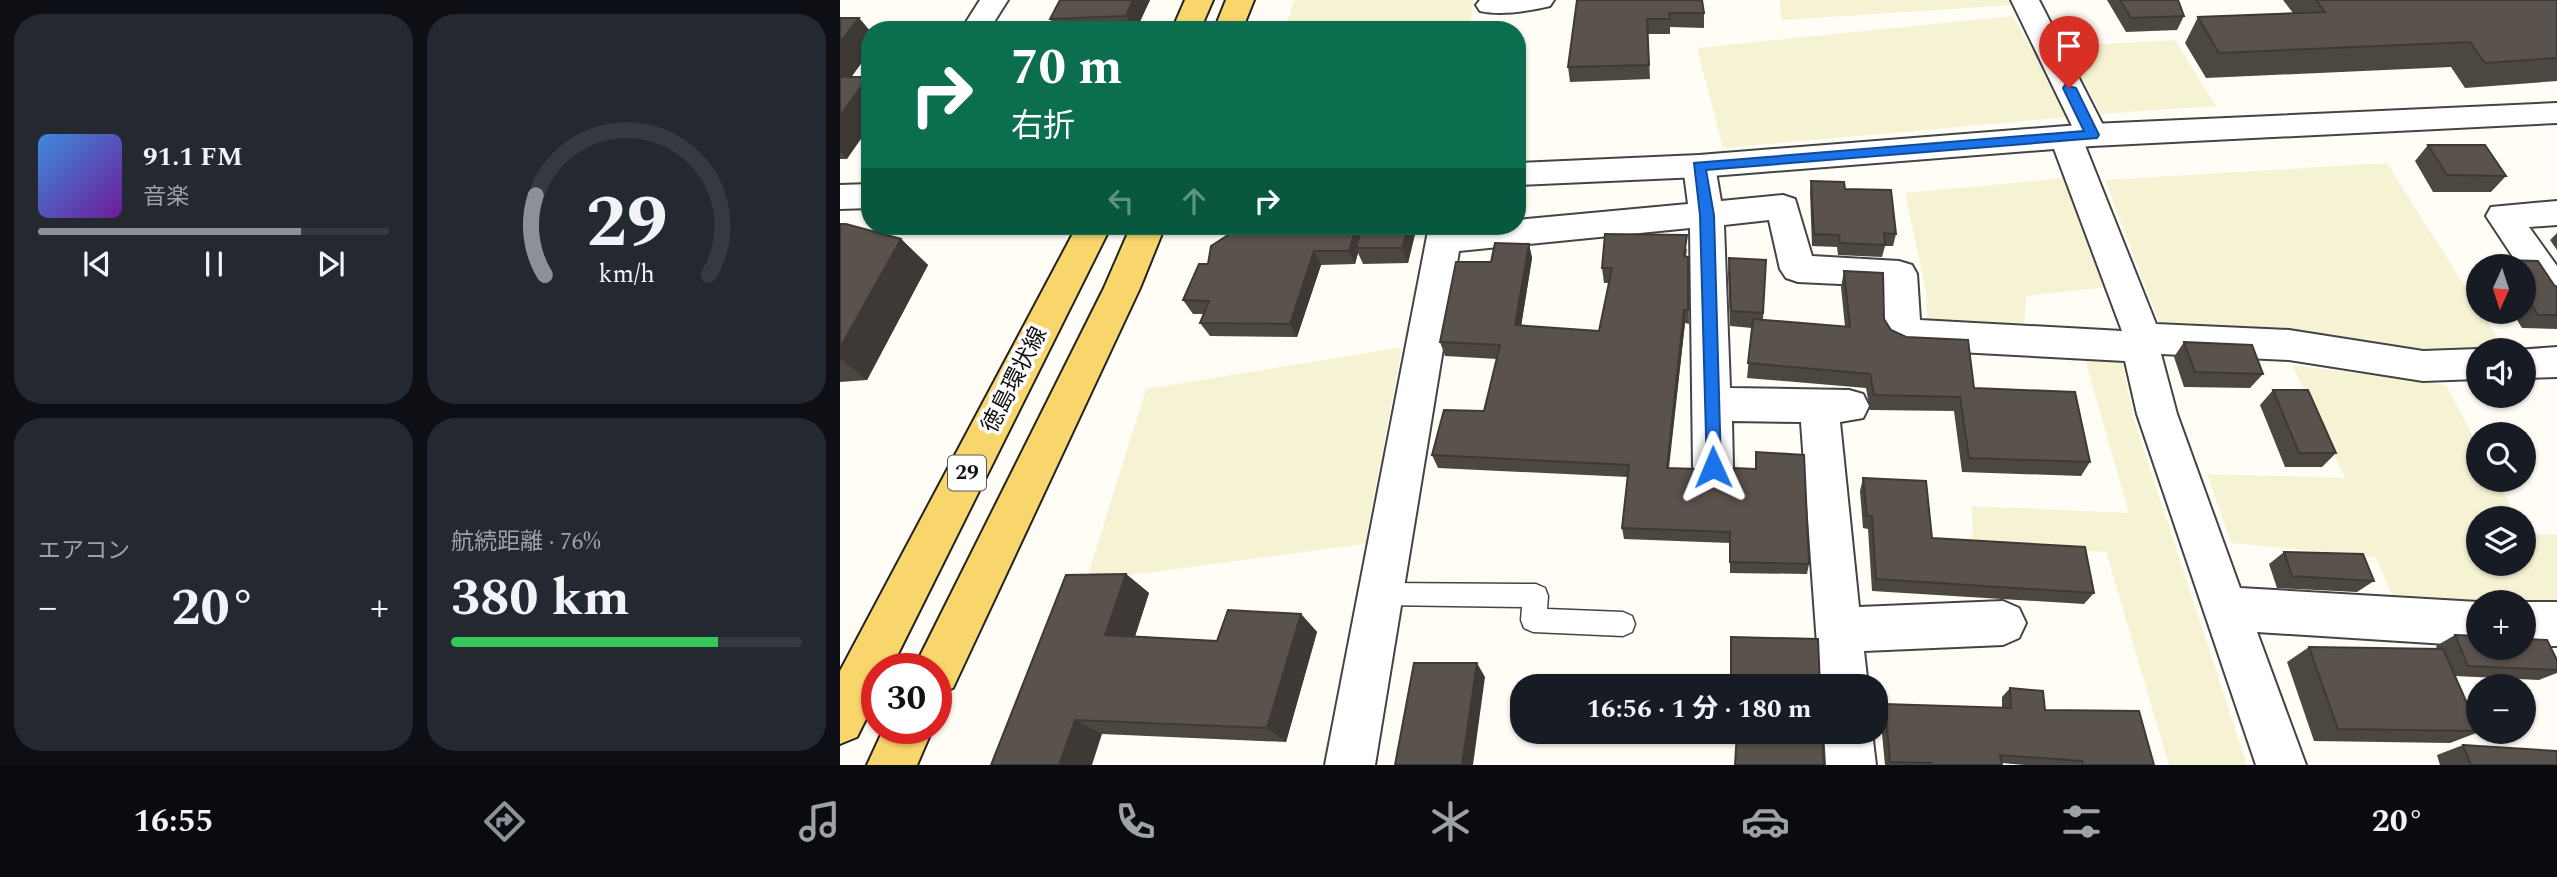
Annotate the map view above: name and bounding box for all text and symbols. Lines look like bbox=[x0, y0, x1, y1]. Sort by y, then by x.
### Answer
pin bbox=[2039, 16, 2099, 88]
icon: arrive bbox=[2050, 27, 2088, 65]
text: 70 m bbox=[1011, 31, 1122, 106]
icon: right bbox=[896, 49, 987, 140]
text: 右折 bbox=[1011, 102, 1075, 151]
text: 91.1 FM bbox=[143, 137, 243, 177]
text: 29 bbox=[586, 168, 667, 279]
text: 音楽 bbox=[143, 180, 189, 215]
icon: left bbox=[1102, 182, 1140, 220]
icon: ahead bbox=[1175, 182, 1213, 220]
icon: right bbox=[1248, 182, 1286, 220]
icon: previous bbox=[78, 245, 116, 283]
icon: pause bbox=[195, 245, 233, 283]
icon: next bbox=[312, 245, 350, 283]
north arrow bbox=[2466, 254, 2536, 324]
map controls bbox=[2466, 254, 2536, 744]
text: km/h bbox=[598, 256, 655, 294]
street label: 徳島環状線 bbox=[973, 321, 1057, 439]
button: sound bbox=[2466, 338, 2536, 408]
button: search bbox=[2466, 422, 2536, 492]
position arrow bbox=[1676, 430, 1750, 504]
road number: 29 bbox=[948, 456, 986, 490]
button: layers bbox=[2466, 506, 2536, 576]
text: 航続距離 · 76% bbox=[451, 525, 601, 560]
text: エアコン bbox=[38, 534, 130, 569]
text: 380 km bbox=[451, 559, 630, 638]
text: 20° bbox=[171, 569, 256, 648]
text: − bbox=[38, 579, 57, 637]
text: + bbox=[370, 579, 389, 637]
button: + bbox=[2466, 590, 2536, 660]
speed limit sign: 30 bbox=[861, 653, 952, 744]
button: − bbox=[2466, 674, 2536, 744]
text: 16:56 · 1 分 · 180 m bbox=[1586, 689, 1812, 729]
text: 16:55 bbox=[133, 797, 214, 846]
icon: directions bbox=[480, 797, 529, 846]
icon: music bbox=[795, 797, 844, 846]
icon: phone bbox=[1111, 797, 1160, 846]
icon: climate bbox=[1426, 797, 1475, 846]
icon: car bbox=[1741, 797, 1790, 846]
icon: filters bbox=[2057, 797, 2106, 846]
text: 20° bbox=[2372, 797, 2424, 846]

